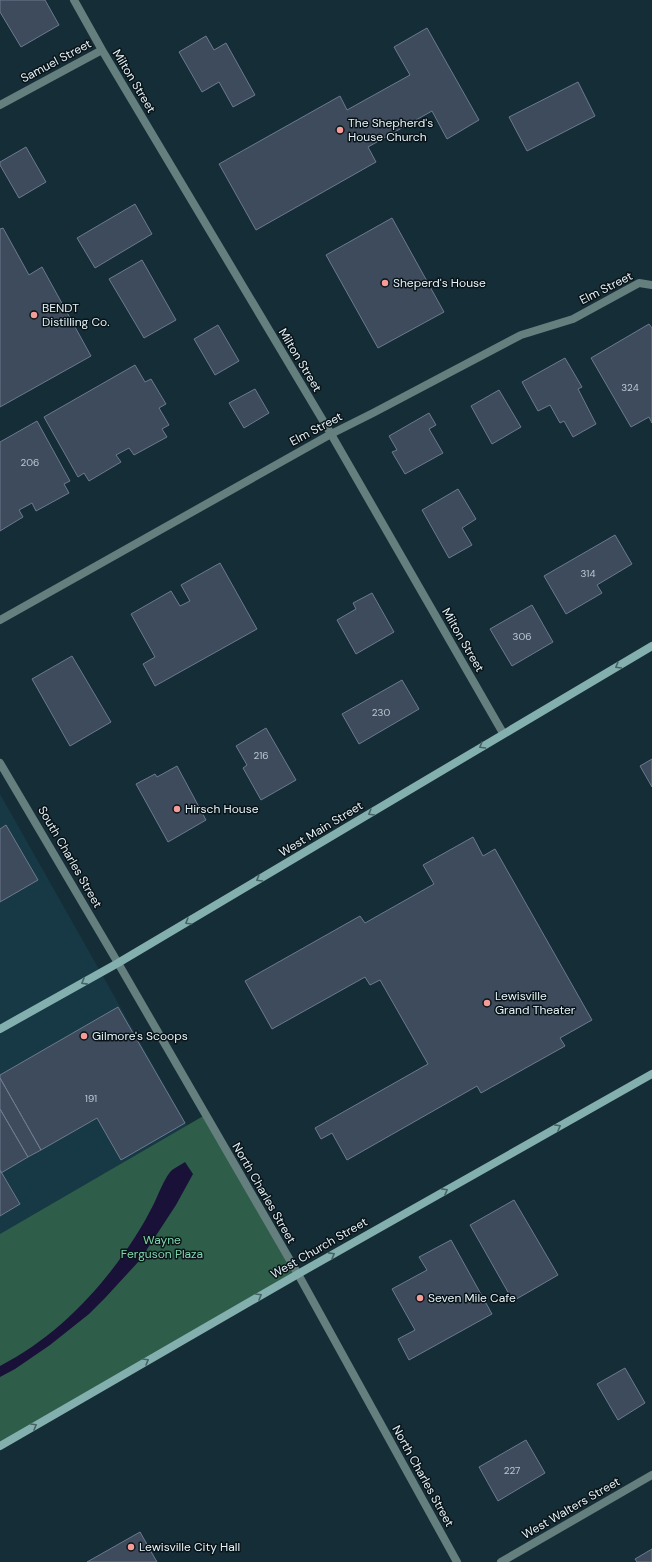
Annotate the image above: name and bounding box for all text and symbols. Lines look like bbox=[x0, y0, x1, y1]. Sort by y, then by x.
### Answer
street label: Samuel Street bbox=[18, 36, 94, 86]
street label: Milton Street bbox=[109, 46, 159, 116]
place label: The Shepherd's House Church bbox=[348, 115, 433, 145]
marker: The Shepherd's House Church bbox=[335, 125, 345, 135]
street label: Elm Street bbox=[577, 268, 635, 308]
place label: Sheperd's House bbox=[393, 275, 486, 291]
marker: Sheperd's House bbox=[380, 278, 390, 288]
place label: BENDT Distilling Co. bbox=[42, 300, 110, 330]
marker: BENDT Distilling Co. bbox=[29, 310, 39, 320]
street label: Milton Street bbox=[275, 325, 325, 395]
house number: 324 bbox=[621, 381, 639, 394]
street label: Elm Street bbox=[287, 408, 345, 450]
house number: 206 bbox=[21, 456, 39, 469]
house number: 314 bbox=[581, 567, 595, 580]
street label: Milton Street bbox=[438, 605, 488, 675]
house number: 306 bbox=[512, 630, 532, 643]
one-way arrow bbox=[615, 661, 622, 668]
house number: 230 bbox=[372, 706, 390, 719]
one-way arrow bbox=[479, 741, 486, 749]
house number: 216 bbox=[253, 749, 269, 762]
street label: West Main Street bbox=[276, 798, 366, 860]
place label: Hirsch House bbox=[185, 801, 259, 817]
street label: South Charles Street bbox=[34, 803, 106, 911]
marker: Hirsch House bbox=[172, 804, 182, 814]
one-way arrow bbox=[368, 808, 375, 815]
one-way arrow bbox=[256, 875, 263, 882]
one-way arrow bbox=[185, 917, 192, 924]
one-way arrow bbox=[81, 978, 88, 985]
place label: Lewisville Grand Theater bbox=[495, 988, 576, 1018]
marker: Lewisville Grand Theater bbox=[482, 998, 492, 1008]
place label: Gilmore's Scoops bbox=[92, 1028, 188, 1044]
marker: Gilmore's Scoops bbox=[79, 1031, 89, 1041]
house number: 191 bbox=[85, 1092, 97, 1105]
one-way arrow bbox=[554, 1124, 561, 1132]
street label: North Charles Street bbox=[229, 1140, 300, 1247]
one-way arrow bbox=[441, 1188, 448, 1195]
street label: West Church Street bbox=[268, 1214, 370, 1282]
park label: Wayne Ferguson Plaza bbox=[121, 1232, 203, 1262]
one-way arrow bbox=[328, 1252, 335, 1259]
place label: Seven Mile Cafe bbox=[428, 1290, 516, 1306]
marker: Seven Mile Cafe bbox=[415, 1293, 425, 1303]
one-way arrow bbox=[255, 1294, 262, 1301]
one-way arrow bbox=[142, 1359, 149, 1366]
street label: North Charles Street bbox=[388, 1422, 458, 1530]
one-way arrow bbox=[30, 1424, 37, 1431]
house number: 227 bbox=[504, 1464, 520, 1477]
street label: West Walters Street bbox=[519, 1473, 623, 1543]
place label: Lewisville City Hall bbox=[139, 1539, 240, 1555]
marker: Lewisville City Hall bbox=[126, 1542, 136, 1552]

